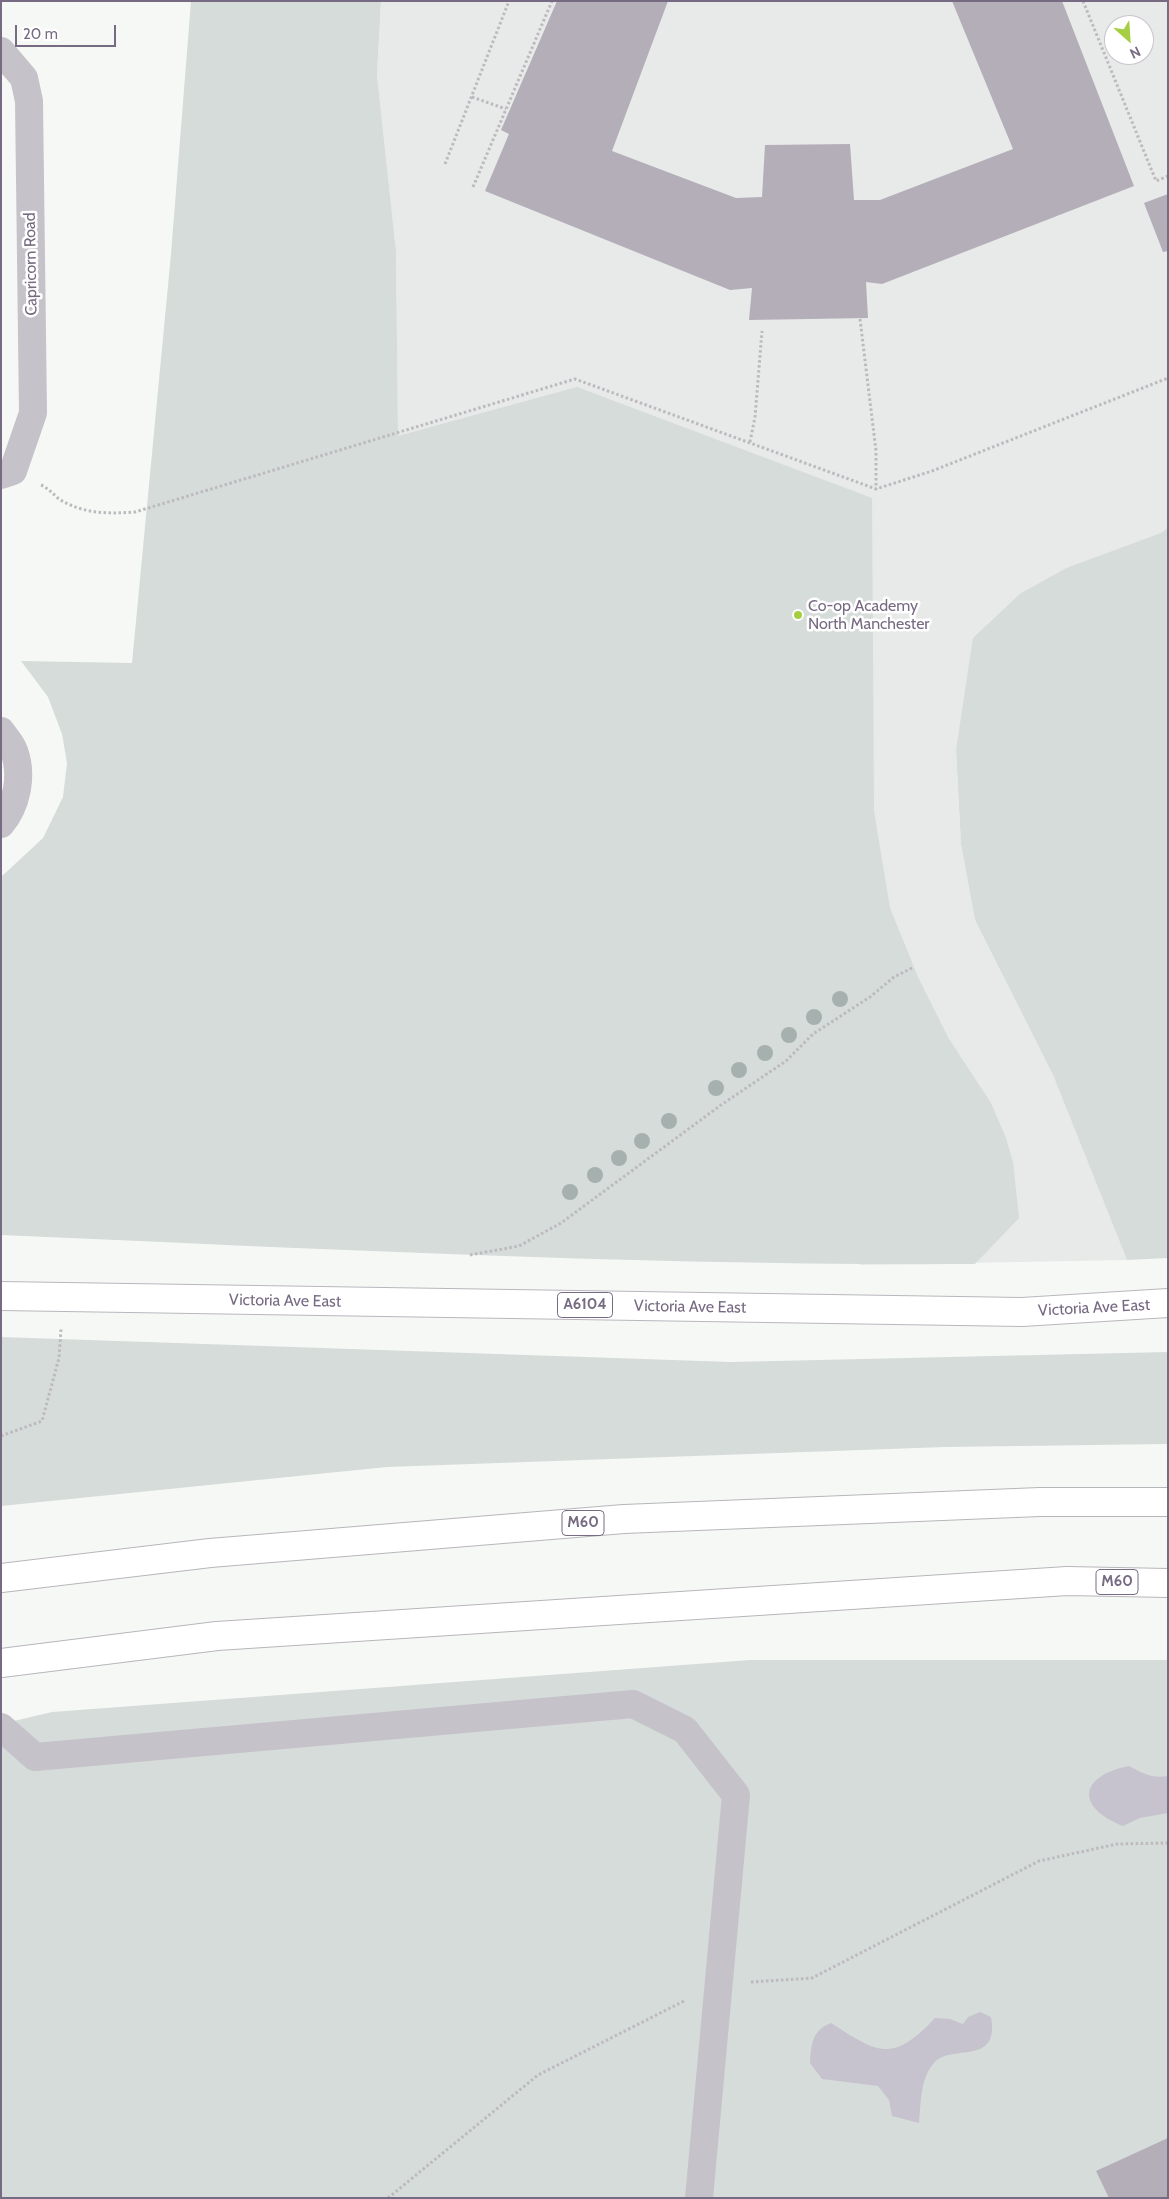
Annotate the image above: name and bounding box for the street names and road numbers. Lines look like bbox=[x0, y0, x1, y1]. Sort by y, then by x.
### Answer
street label: Capricorn Road bbox=[21, 212, 41, 316]
street label: Victoria Ave East bbox=[229, 1290, 341, 1312]
road number: A6104 bbox=[558, 1292, 612, 1318]
street label: Victoria Ave East bbox=[1037, 1295, 1151, 1321]
street label: Victoria Ave East bbox=[634, 1296, 746, 1318]
road number: M60 bbox=[562, 1510, 604, 1536]
road number: M60 bbox=[1096, 1570, 1138, 1594]

